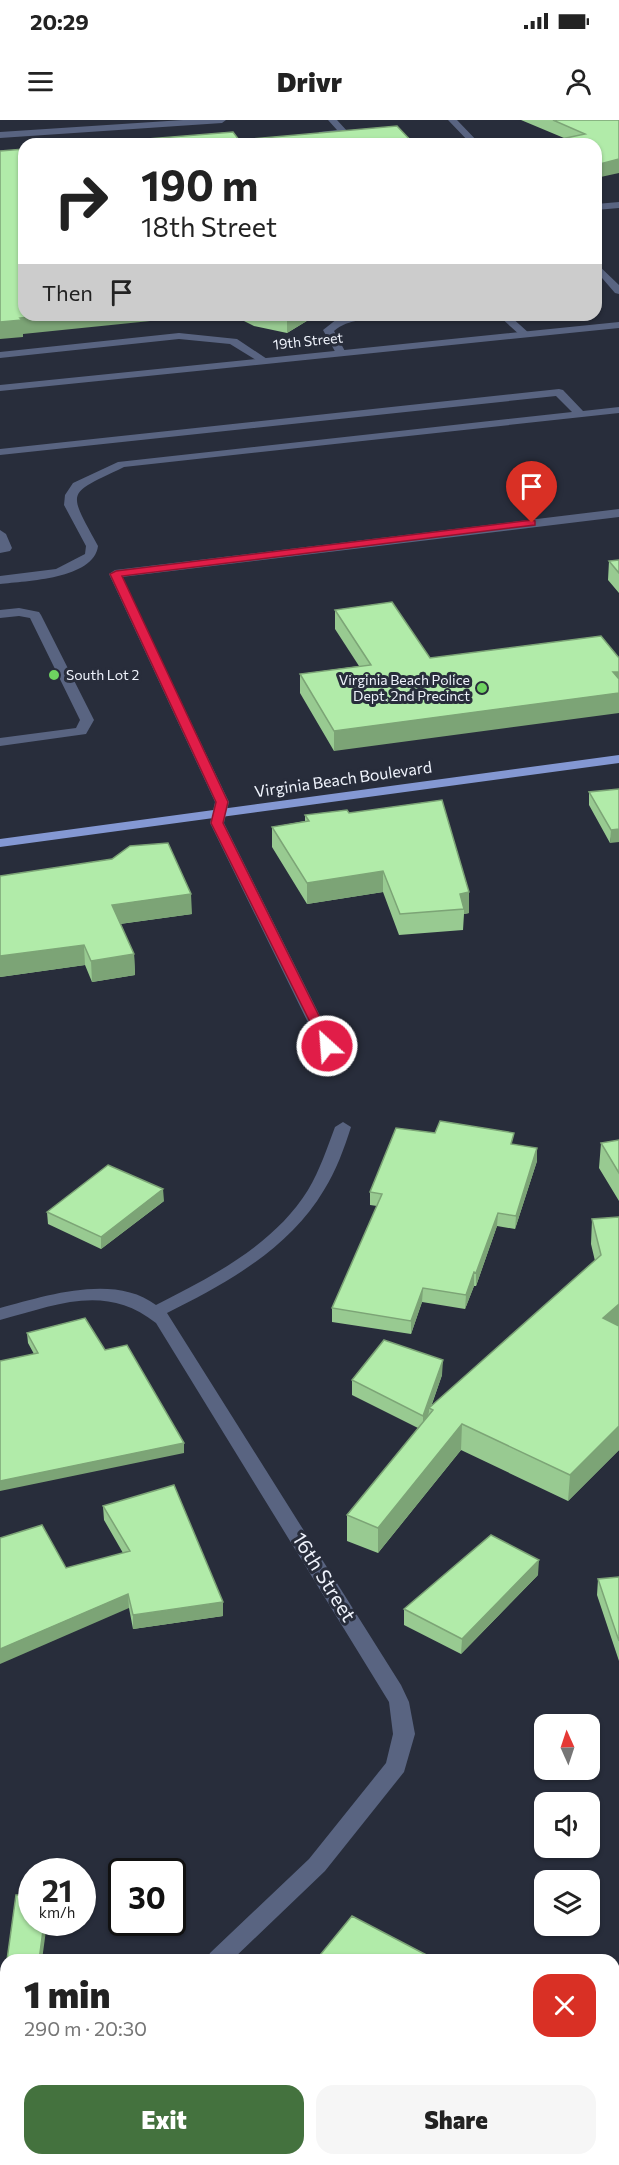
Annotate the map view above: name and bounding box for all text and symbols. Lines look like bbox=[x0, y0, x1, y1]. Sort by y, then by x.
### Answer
text: 20:29 bbox=[30, 8, 89, 35]
icon: menu bbox=[24, 65, 57, 98]
text: Drivr bbox=[277, 65, 342, 98]
icon: person bbox=[562, 65, 595, 98]
text: 190 m bbox=[141, 158, 259, 210]
icon: right bbox=[42, 162, 120, 240]
text: 18th Street bbox=[141, 210, 277, 243]
icon: arrive bbox=[105, 276, 138, 309]
text: Then bbox=[42, 279, 93, 306]
street label: 19th Street bbox=[272, 328, 344, 353]
pin bbox=[506, 461, 557, 523]
icon: arrive bbox=[515, 470, 548, 503]
place label: South Lot 2 bbox=[66, 666, 140, 683]
marker: South Lot 2 bbox=[47, 668, 61, 682]
place label: Virginia Beach Police Dept. 2nd Precinct bbox=[339, 671, 470, 704]
marker: Virginia Beach Police Dept. 2nd Precinct bbox=[475, 681, 489, 695]
street label: Virginia Beach Boulevard bbox=[253, 757, 433, 800]
position arrow bbox=[295, 1014, 359, 1078]
street label: 16th Street bbox=[288, 1527, 362, 1626]
north arrow bbox=[534, 1714, 600, 1780]
map controls bbox=[534, 1714, 600, 1936]
button: sound bbox=[534, 1792, 600, 1858]
speed limit sign: 30 bbox=[108, 1858, 186, 1936]
button: layers bbox=[534, 1870, 600, 1936]
text: 21 bbox=[42, 1871, 72, 1908]
text: km/h bbox=[39, 1903, 75, 1921]
text: 1 min bbox=[24, 1971, 110, 2015]
button: close bbox=[533, 1974, 596, 2037]
text: 290 m · 20:30 bbox=[24, 2016, 147, 2040]
button: Exit bbox=[24, 2085, 304, 2154]
button: Share bbox=[316, 2085, 596, 2154]

